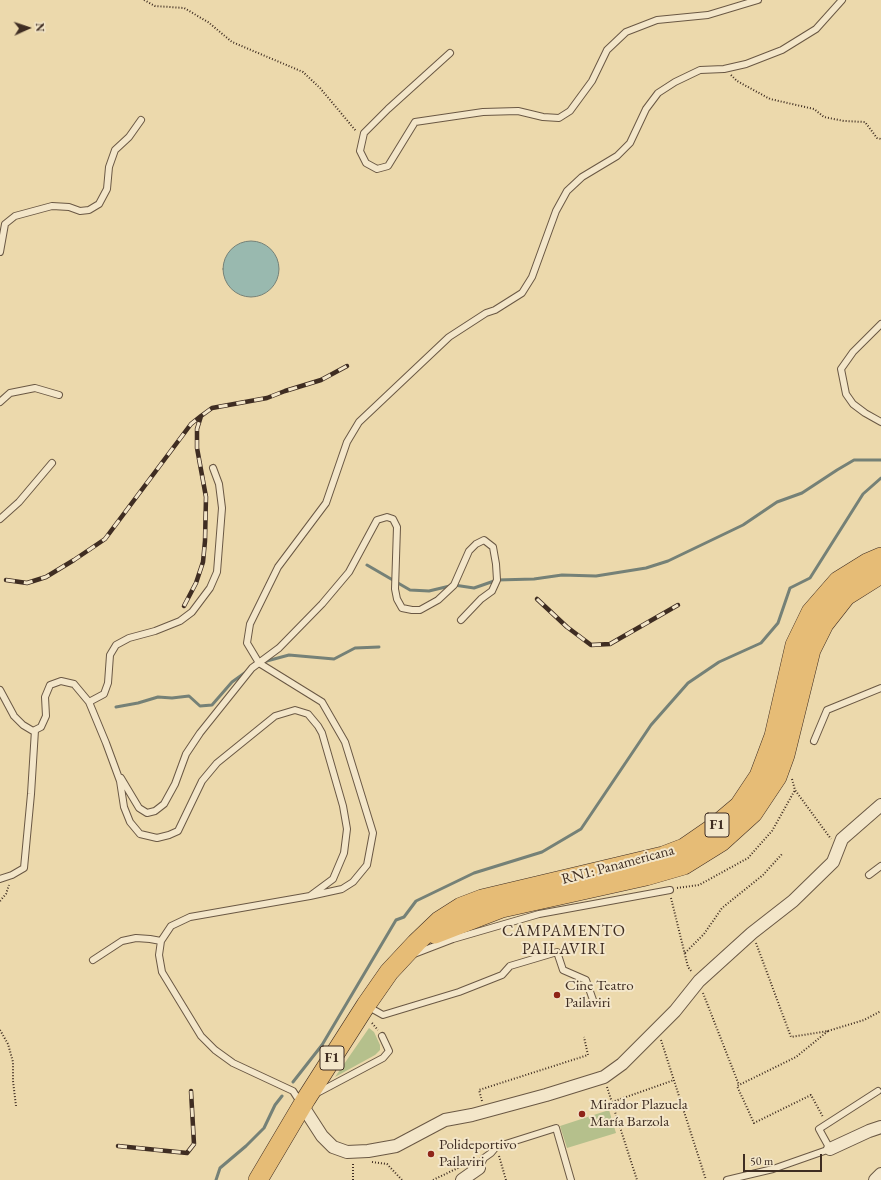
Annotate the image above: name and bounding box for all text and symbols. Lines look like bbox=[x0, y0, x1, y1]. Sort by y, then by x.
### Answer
north arrow bbox=[8, 8, 48, 48]
text: N bbox=[33, 23, 47, 32]
road number: F1 bbox=[705, 813, 729, 837]
street label: RN1: Panamericana bbox=[560, 841, 676, 889]
district label: CAMPAMENTO PAILAVIRI bbox=[502, 922, 626, 960]
place label: Cine Teatro Pailaviri bbox=[565, 977, 634, 1012]
marker: Cine Teatro Pailaviri bbox=[552, 990, 562, 1000]
road number: F1 bbox=[320, 1046, 344, 1070]
place label: Mirador Plazuela María Barzola bbox=[590, 1096, 688, 1131]
marker: Mirador Plazuela María Barzola bbox=[577, 1109, 587, 1119]
place label: Polideportivo Pailaviri bbox=[439, 1136, 517, 1171]
scale bar bbox=[745, 1146, 824, 1172]
marker: Polideportivo Pailaviri bbox=[426, 1149, 436, 1159]
text: 50 m bbox=[750, 1153, 773, 1169]

